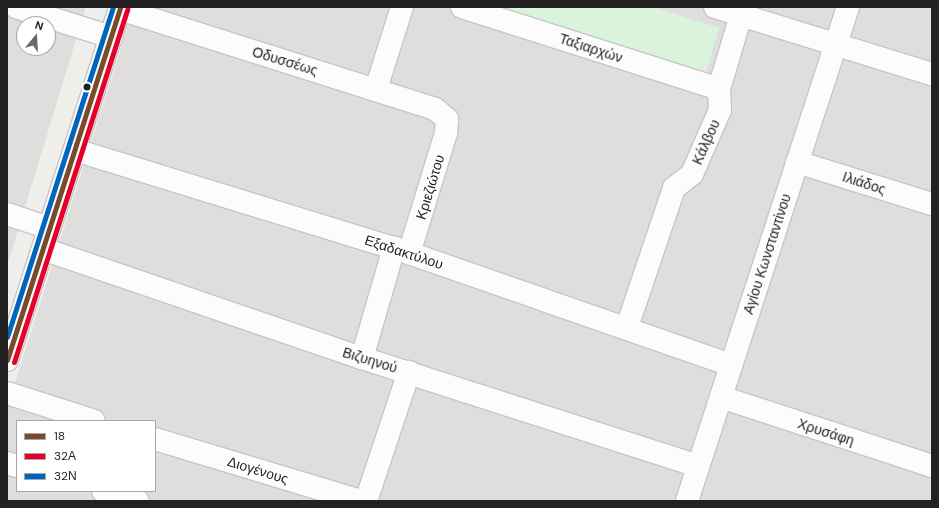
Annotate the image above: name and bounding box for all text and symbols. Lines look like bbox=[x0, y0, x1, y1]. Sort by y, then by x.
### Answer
north arrow bbox=[16, 16, 56, 56]
text: N bbox=[33, 18, 45, 33]
street label: Ταξιαρχών bbox=[557, 30, 625, 66]
street label: Οδυσσέως bbox=[250, 43, 320, 79]
unlabelled marker bbox=[82, 82, 92, 92]
street label: Κάλβου bbox=[689, 117, 723, 167]
street label: Κριεζιώτου bbox=[412, 152, 448, 222]
street label: Ιλιάδος bbox=[840, 168, 888, 198]
street label: Αγίου Κωνσταντίνου bbox=[740, 192, 794, 316]
street label: Εξαδακτύλου bbox=[363, 231, 445, 273]
street label: Βιζυηνού bbox=[341, 344, 399, 376]
street label: Χρυσάφη bbox=[796, 415, 856, 449]
legend bbox=[16, 420, 156, 492]
text: 18 bbox=[54, 428, 65, 444]
text: 32Α bbox=[54, 448, 76, 464]
street label: Διογένους bbox=[226, 453, 290, 487]
text: 32Ν bbox=[54, 468, 77, 484]

